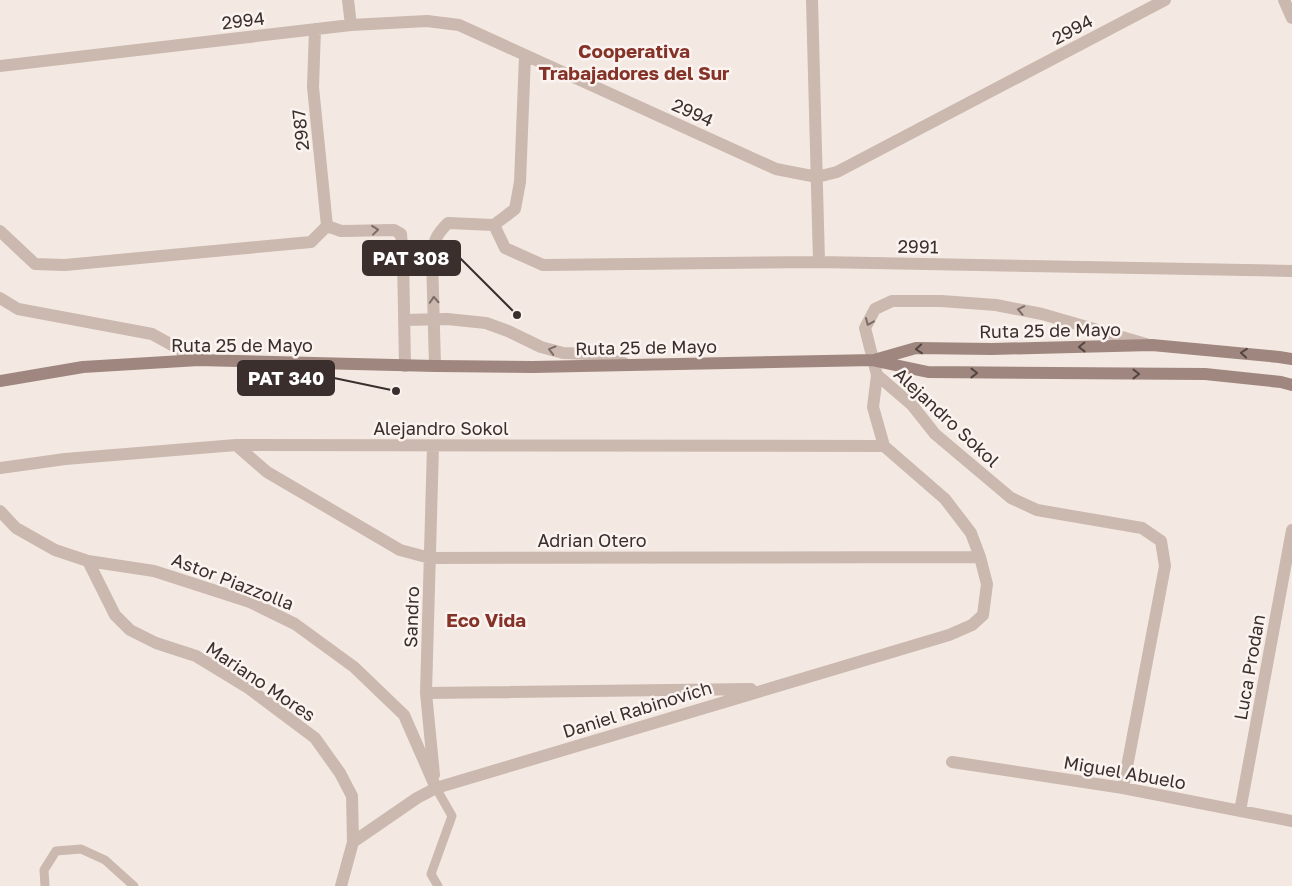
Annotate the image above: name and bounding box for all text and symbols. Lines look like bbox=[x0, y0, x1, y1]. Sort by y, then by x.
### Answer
street label: 2994 bbox=[220, 6, 266, 34]
street label: 2994 bbox=[1048, 9, 1096, 49]
district label: Cooperativa Trabajadores del Sur bbox=[539, 39, 730, 84]
street label: 2994 bbox=[669, 93, 717, 131]
street label: 2987 bbox=[287, 108, 313, 152]
one-way arrow bbox=[371, 225, 379, 236]
street label: 2991 bbox=[897, 235, 939, 257]
callout: PAT 308 bbox=[363, 241, 460, 275]
text: PAT 308 bbox=[373, 246, 449, 269]
one-way arrow bbox=[428, 296, 439, 304]
one-way arrow bbox=[1016, 305, 1025, 315]
one-way arrow bbox=[865, 318, 875, 326]
street label: Ruta 25 de Mayo bbox=[979, 318, 1121, 342]
street label: Ruta 25 de Mayo bbox=[171, 334, 313, 356]
street label: Ruta 25 de Mayo bbox=[575, 335, 717, 359]
one-way arrow bbox=[1077, 342, 1085, 352]
one-way arrow bbox=[915, 343, 923, 354]
one-way arrow bbox=[548, 345, 556, 355]
one-way arrow bbox=[1239, 348, 1247, 359]
callout: PAT 340 bbox=[238, 361, 334, 395]
street label: Alejandro Sokol bbox=[890, 363, 1004, 471]
text: PAT 340 bbox=[248, 366, 324, 389]
one-way arrow bbox=[970, 368, 978, 378]
one-way arrow bbox=[1133, 369, 1141, 379]
street label: Alejandro Sokol bbox=[373, 417, 509, 439]
street label: Adrian Otero bbox=[537, 529, 647, 551]
street label: Astor Piazzolla bbox=[169, 548, 297, 614]
street label: Sandro bbox=[399, 586, 423, 648]
district label: Eco Vida bbox=[446, 608, 526, 631]
street label: Luca Prodan bbox=[1229, 612, 1269, 722]
street label: Mariano Mores bbox=[202, 636, 320, 726]
street label: Daniel Rabinovich bbox=[560, 676, 714, 742]
street label: Miguel Abuelo bbox=[1062, 750, 1188, 794]

